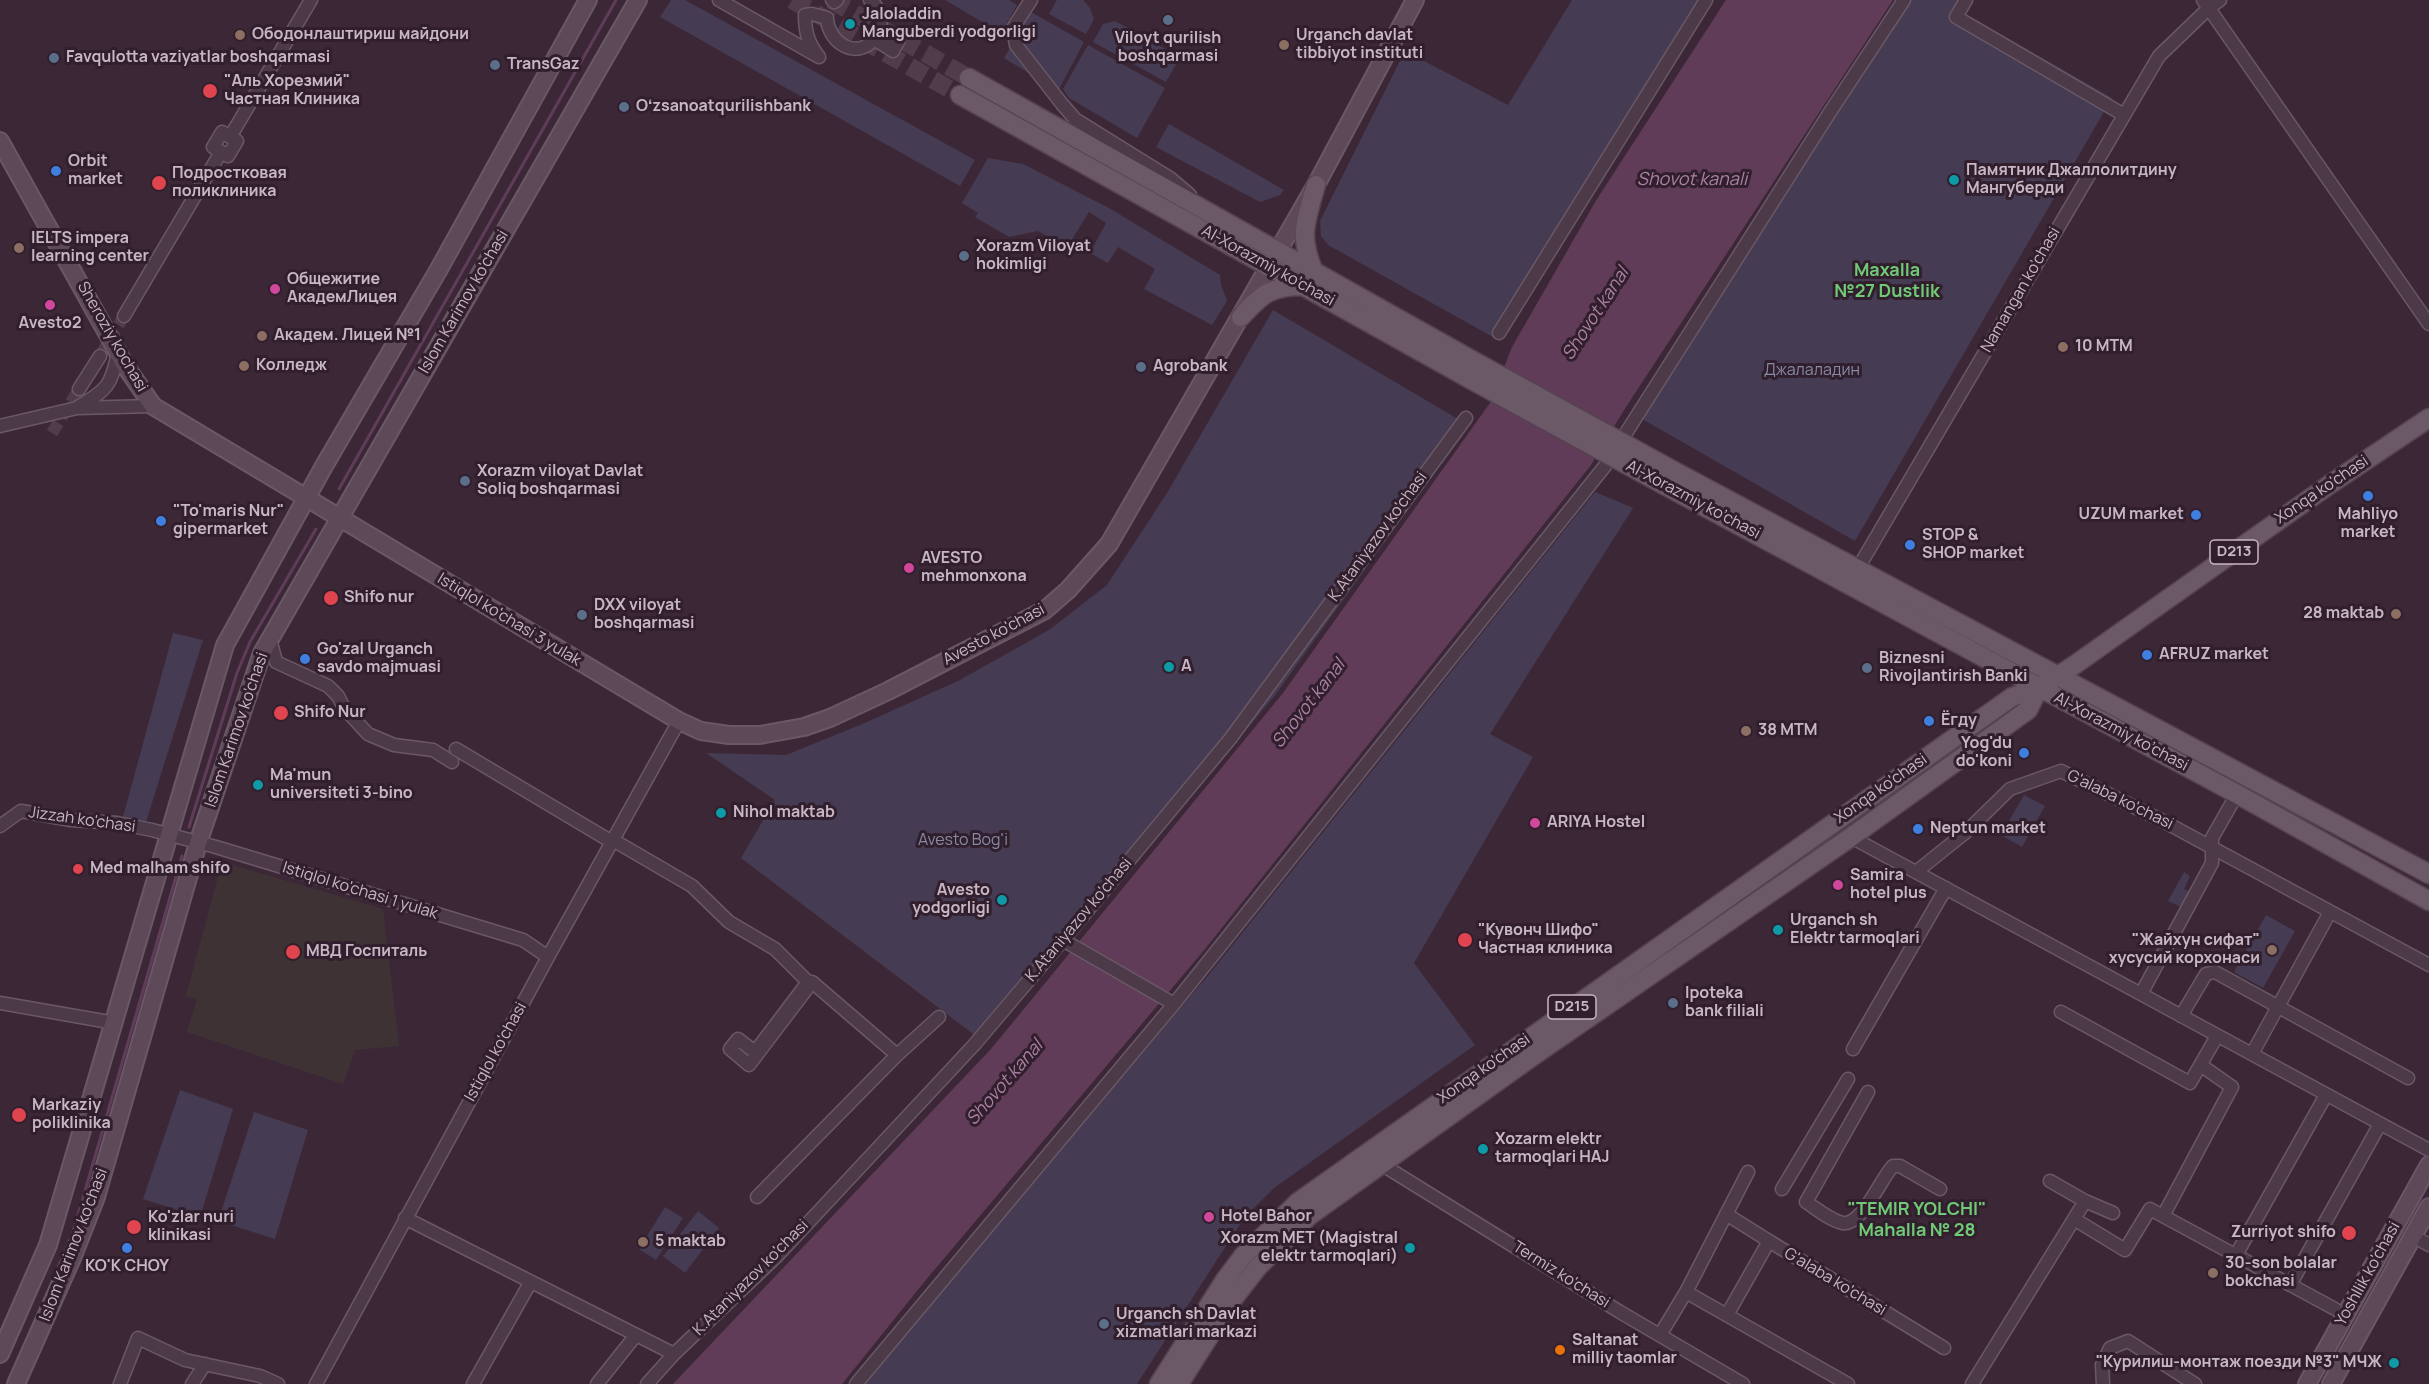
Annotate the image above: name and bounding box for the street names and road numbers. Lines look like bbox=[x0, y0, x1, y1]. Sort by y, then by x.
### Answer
street label: Al-Xorazmiy ko’chasi bbox=[1198, 221, 1338, 311]
street label: Namangan ko'chasi bbox=[1977, 224, 2065, 356]
street label: Islom Karimov ko'chasi bbox=[415, 227, 513, 377]
street label: Sheroziy kochasi bbox=[73, 279, 151, 395]
street label: Xonqa ko'chasi bbox=[2272, 452, 2372, 528]
street label: Al-Xorazmiy ko’chasi bbox=[1623, 457, 1763, 543]
street label: K.Ataniyazov ko'chasi bbox=[1324, 468, 1432, 606]
road number: D213 bbox=[2210, 540, 2258, 564]
street label: Istiqlol ko'chasi 3 yulak bbox=[434, 570, 584, 670]
street label: Avesto ko'chasi bbox=[940, 600, 1048, 670]
street label: Islom Karimov ko'chasi bbox=[201, 650, 273, 810]
street label: Al-Xorazmiy ko’chasi bbox=[2051, 689, 2191, 775]
street label: Xonqa ko'chasi bbox=[1831, 750, 1931, 828]
street label: G'alaba ko'chasi bbox=[2064, 766, 2176, 834]
street label: Jizzah ko'chasi bbox=[27, 803, 137, 837]
street label: K.Ataniyazov ko'chasi bbox=[1022, 854, 1136, 986]
street label: Istiqlol ko'chasi 1 yulak bbox=[280, 858, 440, 924]
road number: D215 bbox=[1548, 995, 1596, 1019]
street label: Istiqlol ko'chasi bbox=[461, 999, 531, 1105]
street label: Xonqa ko'chasi bbox=[1434, 1030, 1534, 1108]
street label: Islom Karimov ko'chasi bbox=[36, 1166, 112, 1324]
street label: K.Ataniyazov ko'chasi bbox=[689, 1216, 813, 1340]
street label: Yoshllik ko'chasi bbox=[2332, 1219, 2404, 1329]
street label: Termiz ko'chasi bbox=[1509, 1238, 1613, 1312]
street label: G'alaba ko'chasi bbox=[1780, 1244, 1890, 1320]

